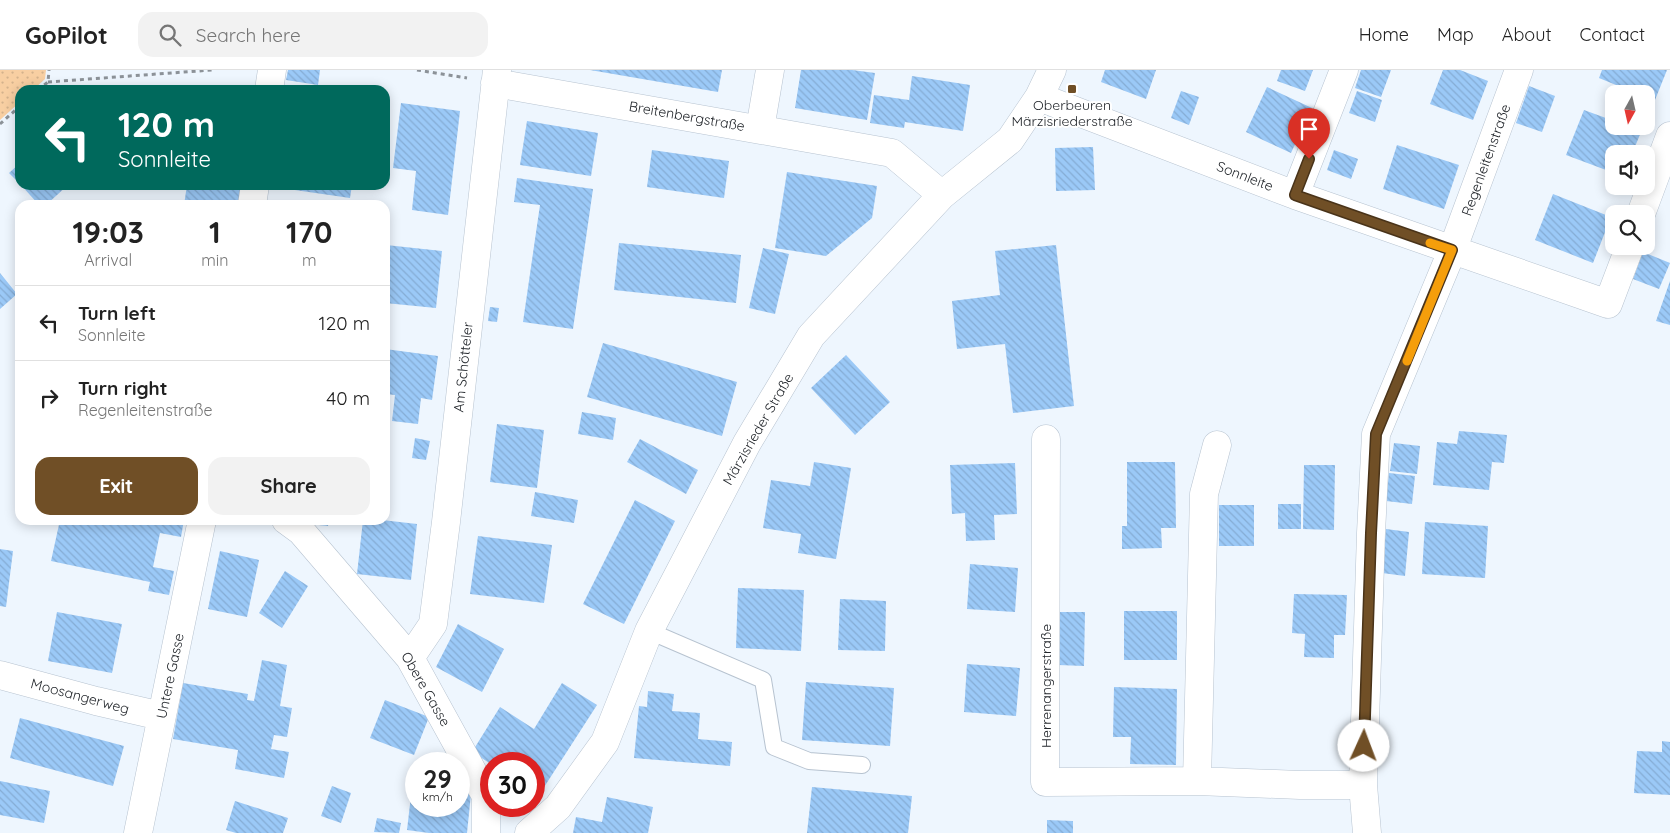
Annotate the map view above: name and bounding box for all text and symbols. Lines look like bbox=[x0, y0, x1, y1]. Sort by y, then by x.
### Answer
search box bbox=[138, 12, 488, 57]
text: GoPilot bbox=[25, 20, 108, 50]
icon: search bbox=[156, 21, 184, 49]
text: Search here bbox=[196, 23, 301, 47]
text: Home bbox=[1359, 23, 1409, 46]
text: Map bbox=[1437, 23, 1474, 46]
text: About bbox=[1502, 23, 1552, 46]
text: Contact bbox=[1580, 23, 1645, 46]
marker: Oberbeuren Märzisriederstraße bbox=[1066, 83, 1078, 95]
north arrow bbox=[1605, 85, 1655, 135]
map controls bbox=[1605, 85, 1655, 255]
place label: Oberbeuren Märzisriederstraße bbox=[1011, 96, 1133, 130]
street label: Breitenbergstraße bbox=[628, 97, 746, 135]
text: 120 m bbox=[118, 102, 215, 146]
street label: Regenleitenstraße bbox=[1457, 102, 1515, 218]
icon: left bbox=[35, 105, 100, 170]
pin bbox=[1288, 108, 1330, 159]
icon: arrive bbox=[1295, 115, 1323, 143]
text: Sonnleite bbox=[118, 145, 211, 173]
button: sound bbox=[1605, 145, 1655, 195]
street label: Sonnleite bbox=[1214, 157, 1276, 195]
button: search bbox=[1605, 205, 1655, 255]
text: 19:03 bbox=[72, 213, 144, 251]
text: 1 bbox=[209, 213, 221, 251]
text: 170 bbox=[286, 213, 333, 251]
text: Arrival bbox=[84, 250, 132, 270]
text: min bbox=[201, 250, 229, 270]
text: m bbox=[302, 250, 317, 270]
text: Turn left bbox=[78, 301, 156, 325]
icon: left bbox=[35, 309, 63, 337]
text: 120 m bbox=[319, 311, 370, 335]
street label: Am Schötteler bbox=[449, 320, 477, 413]
text: Sonnleite bbox=[78, 325, 146, 345]
street label: Märzisrieder Straße bbox=[719, 370, 797, 488]
text: Turn right bbox=[78, 376, 167, 400]
icon: right bbox=[35, 384, 63, 412]
text: 40 m bbox=[326, 386, 370, 410]
text: Regenleitenstraße bbox=[78, 400, 213, 420]
button: Exit bbox=[35, 457, 198, 515]
button: Share bbox=[208, 457, 370, 515]
street label: Herrenangerstraße bbox=[1037, 624, 1055, 748]
street label: Untere Gasse bbox=[152, 632, 188, 720]
street label: Obere Gasse bbox=[397, 648, 455, 730]
street label: Moosangerweg bbox=[29, 674, 131, 718]
position arrow bbox=[1337, 719, 1389, 771]
speed limit sign: 30 bbox=[480, 752, 545, 817]
text: 29 bbox=[423, 763, 452, 794]
text: km/h bbox=[422, 789, 453, 804]

